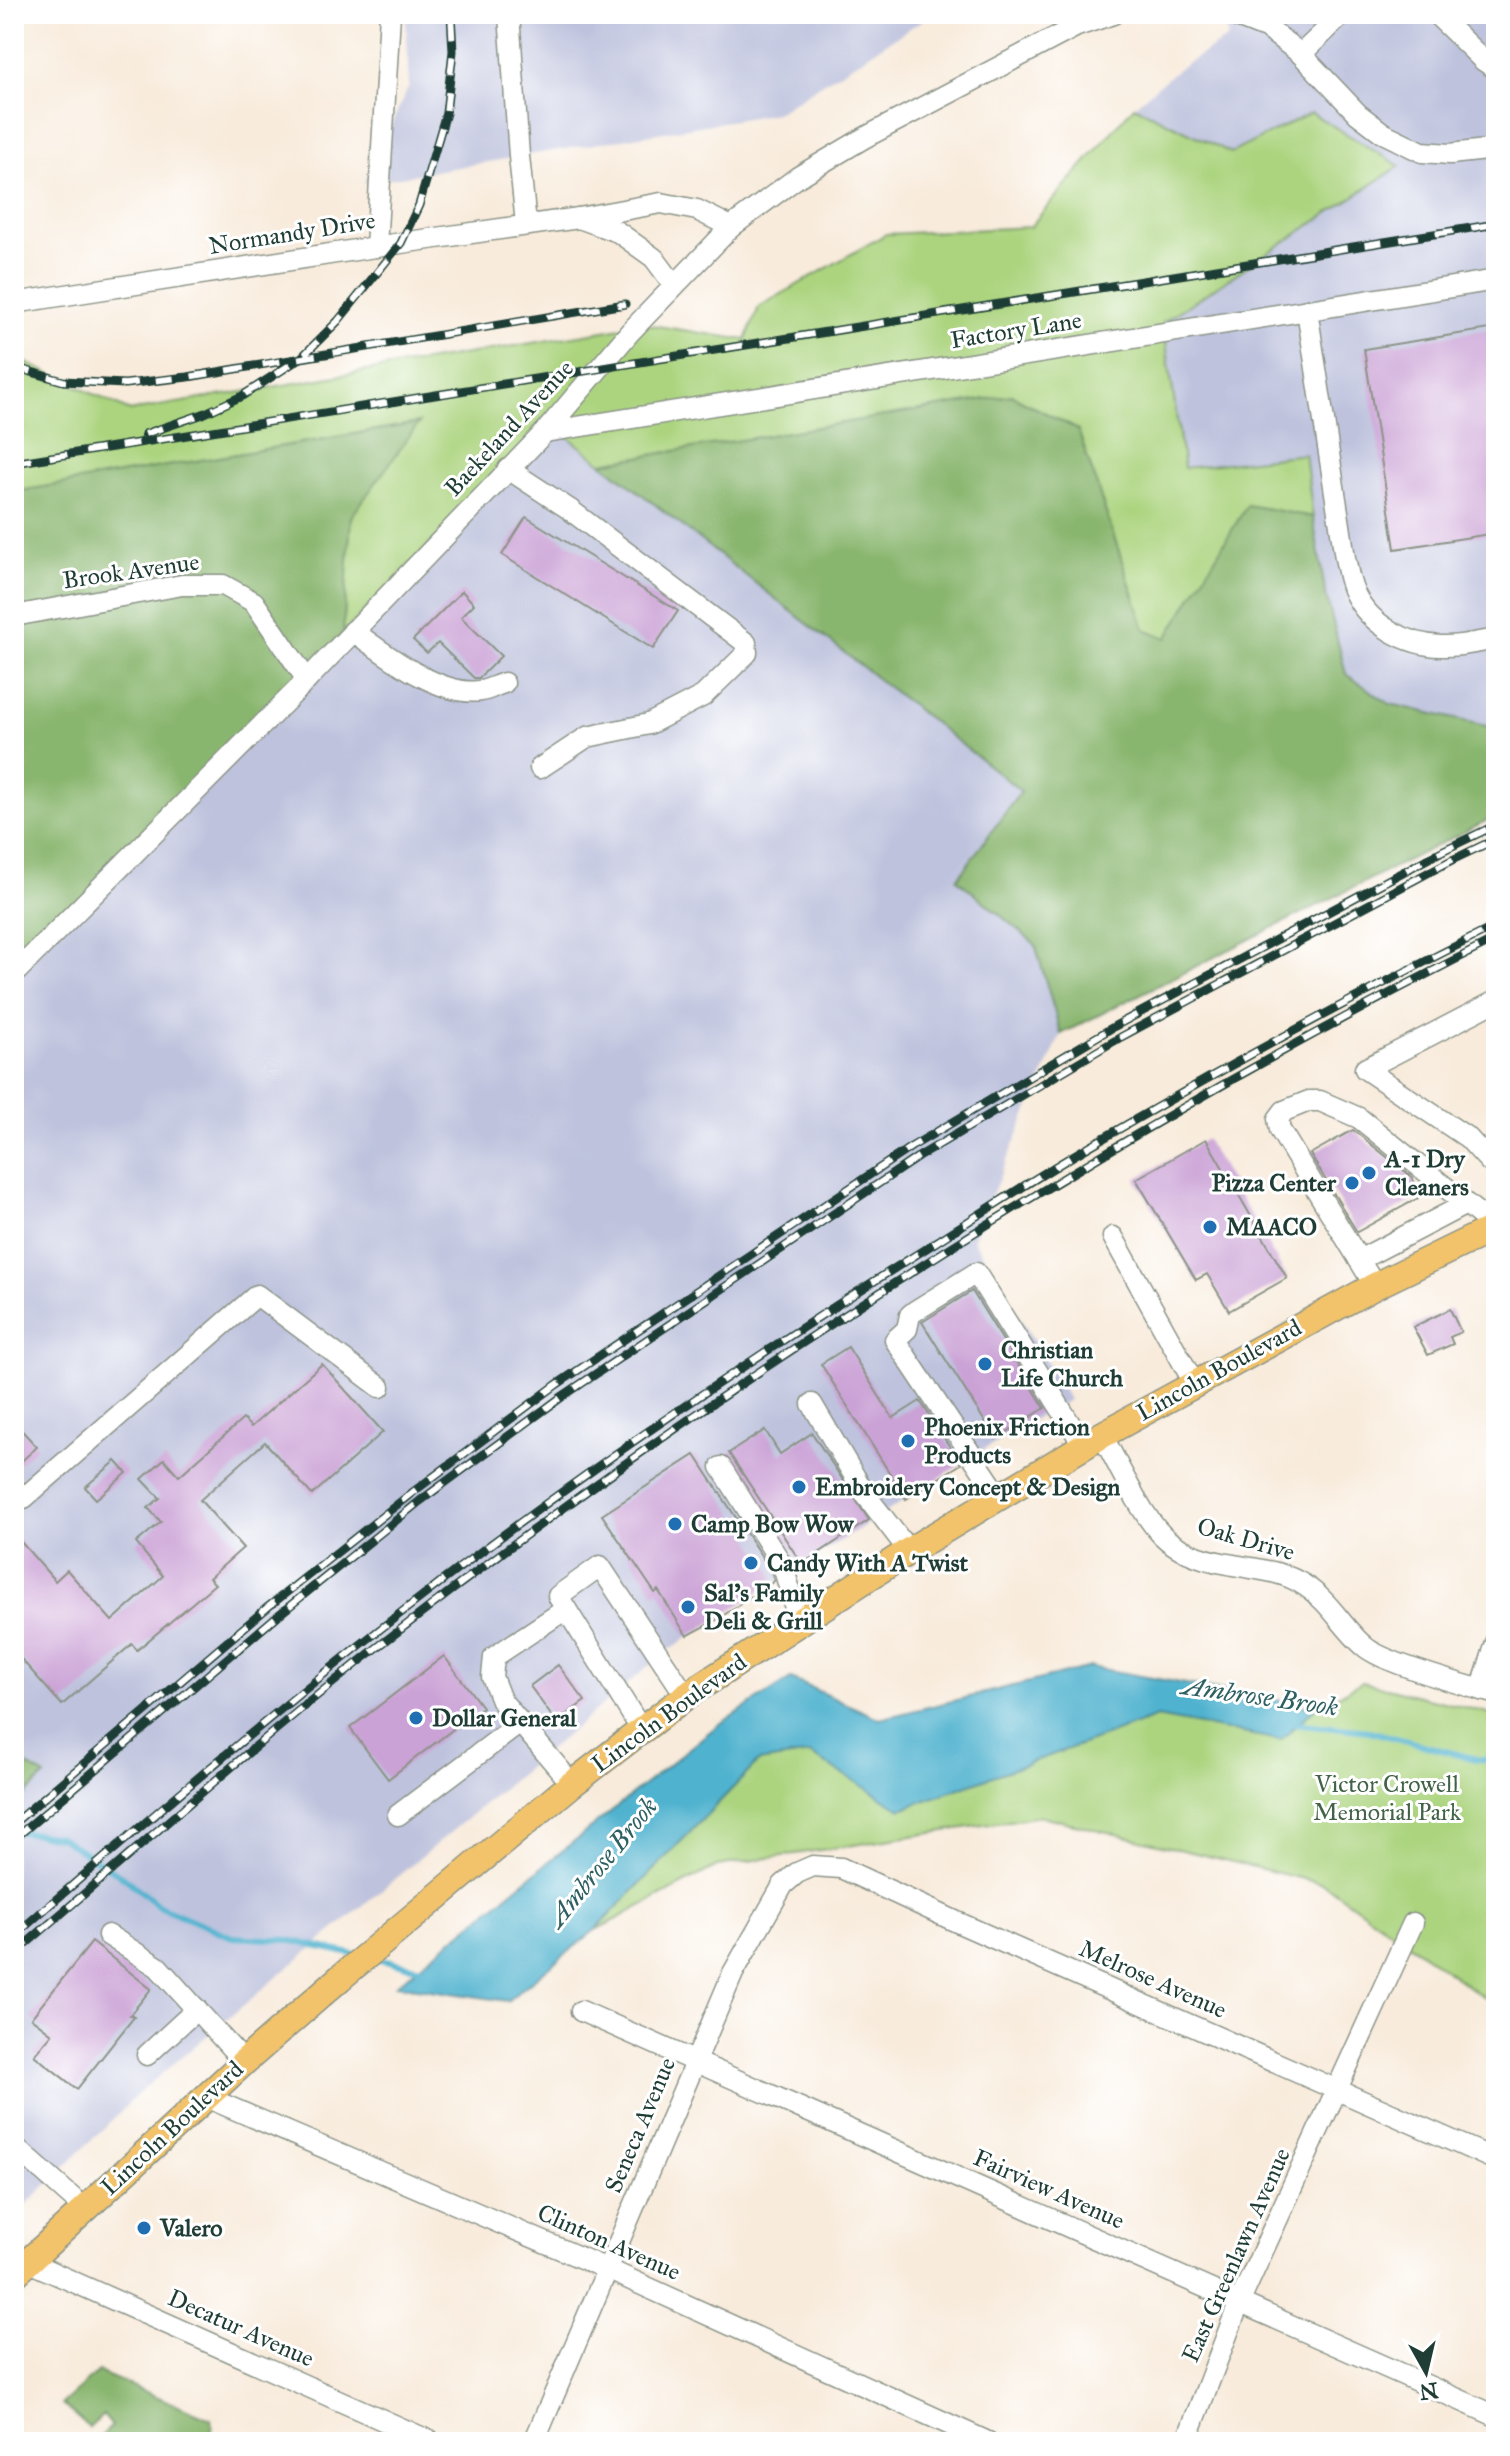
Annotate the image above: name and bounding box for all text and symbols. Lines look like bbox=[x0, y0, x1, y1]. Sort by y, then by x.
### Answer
street label: Normandy Drive bbox=[207, 205, 377, 261]
street label: Factory Lane bbox=[948, 305, 1084, 355]
street label: Baekeland Avenue bbox=[438, 354, 580, 502]
street label: Brook Avenue bbox=[61, 547, 201, 595]
place label: A-1 Dry Cleaners bbox=[1383, 1144, 1469, 1202]
marker: A-1 Dry Cleaners bbox=[1360, 1164, 1378, 1182]
place label: Pizza Center bbox=[1211, 1168, 1337, 1198]
marker: Pizza Center bbox=[1343, 1174, 1361, 1192]
place label: MAACO bbox=[1226, 1212, 1317, 1242]
marker: MAACO bbox=[1201, 1218, 1219, 1236]
street label: Lincoln Boulevard bbox=[1131, 1312, 1307, 1428]
place label: Christian Life Church bbox=[1001, 1335, 1124, 1393]
marker: Christian Life Church bbox=[976, 1355, 994, 1373]
place label: Phoenix Friction Products bbox=[924, 1412, 1090, 1470]
marker: Phoenix Friction Products bbox=[899, 1432, 917, 1450]
place label: Embroidery Concept & Design bbox=[815, 1472, 1120, 1502]
marker: Embroidery Concept & Design bbox=[790, 1478, 808, 1496]
place label: Camp Bow Wow bbox=[691, 1509, 855, 1539]
street label: Oak Drive bbox=[1194, 1511, 1298, 1567]
marker: Camp Bow Wow bbox=[666, 1515, 684, 1533]
place label: Candy With A Twist bbox=[767, 1548, 969, 1578]
marker: Candy With A Twist bbox=[742, 1554, 760, 1572]
place label: Sal's Family Deli & Grill bbox=[704, 1578, 825, 1636]
marker: Sal's Family Deli & Grill bbox=[679, 1598, 697, 1616]
street label: Lincoln Boulevard bbox=[586, 1647, 752, 1779]
water label: Ambrose Brook bbox=[1177, 1669, 1341, 1723]
place label: Dollar General bbox=[432, 1703, 577, 1733]
marker: Dollar General bbox=[407, 1709, 425, 1727]
park label: Victor Crowell Memorial Park bbox=[1313, 1769, 1462, 1827]
water label: Ambrose Brook bbox=[538, 1790, 664, 1935]
street label: Melrose Avenue bbox=[1075, 1933, 1231, 2025]
street label: Seneca Avenue bbox=[598, 2053, 682, 2197]
street label: Lincoln Boulevard bbox=[94, 2054, 250, 2202]
street label: Fairview Avenue bbox=[969, 2142, 1129, 2236]
street label: East Greenlawn Avenue bbox=[1175, 2143, 1297, 2367]
street label: Clinton Avenue bbox=[533, 2197, 685, 2287]
place label: Valero bbox=[159, 2213, 223, 2243]
marker: Valero bbox=[135, 2219, 153, 2237]
street label: Decatur Avenue bbox=[163, 2282, 319, 2374]
north arrow bbox=[1386, 2332, 1466, 2412]
text: N bbox=[1417, 2377, 1440, 2406]

